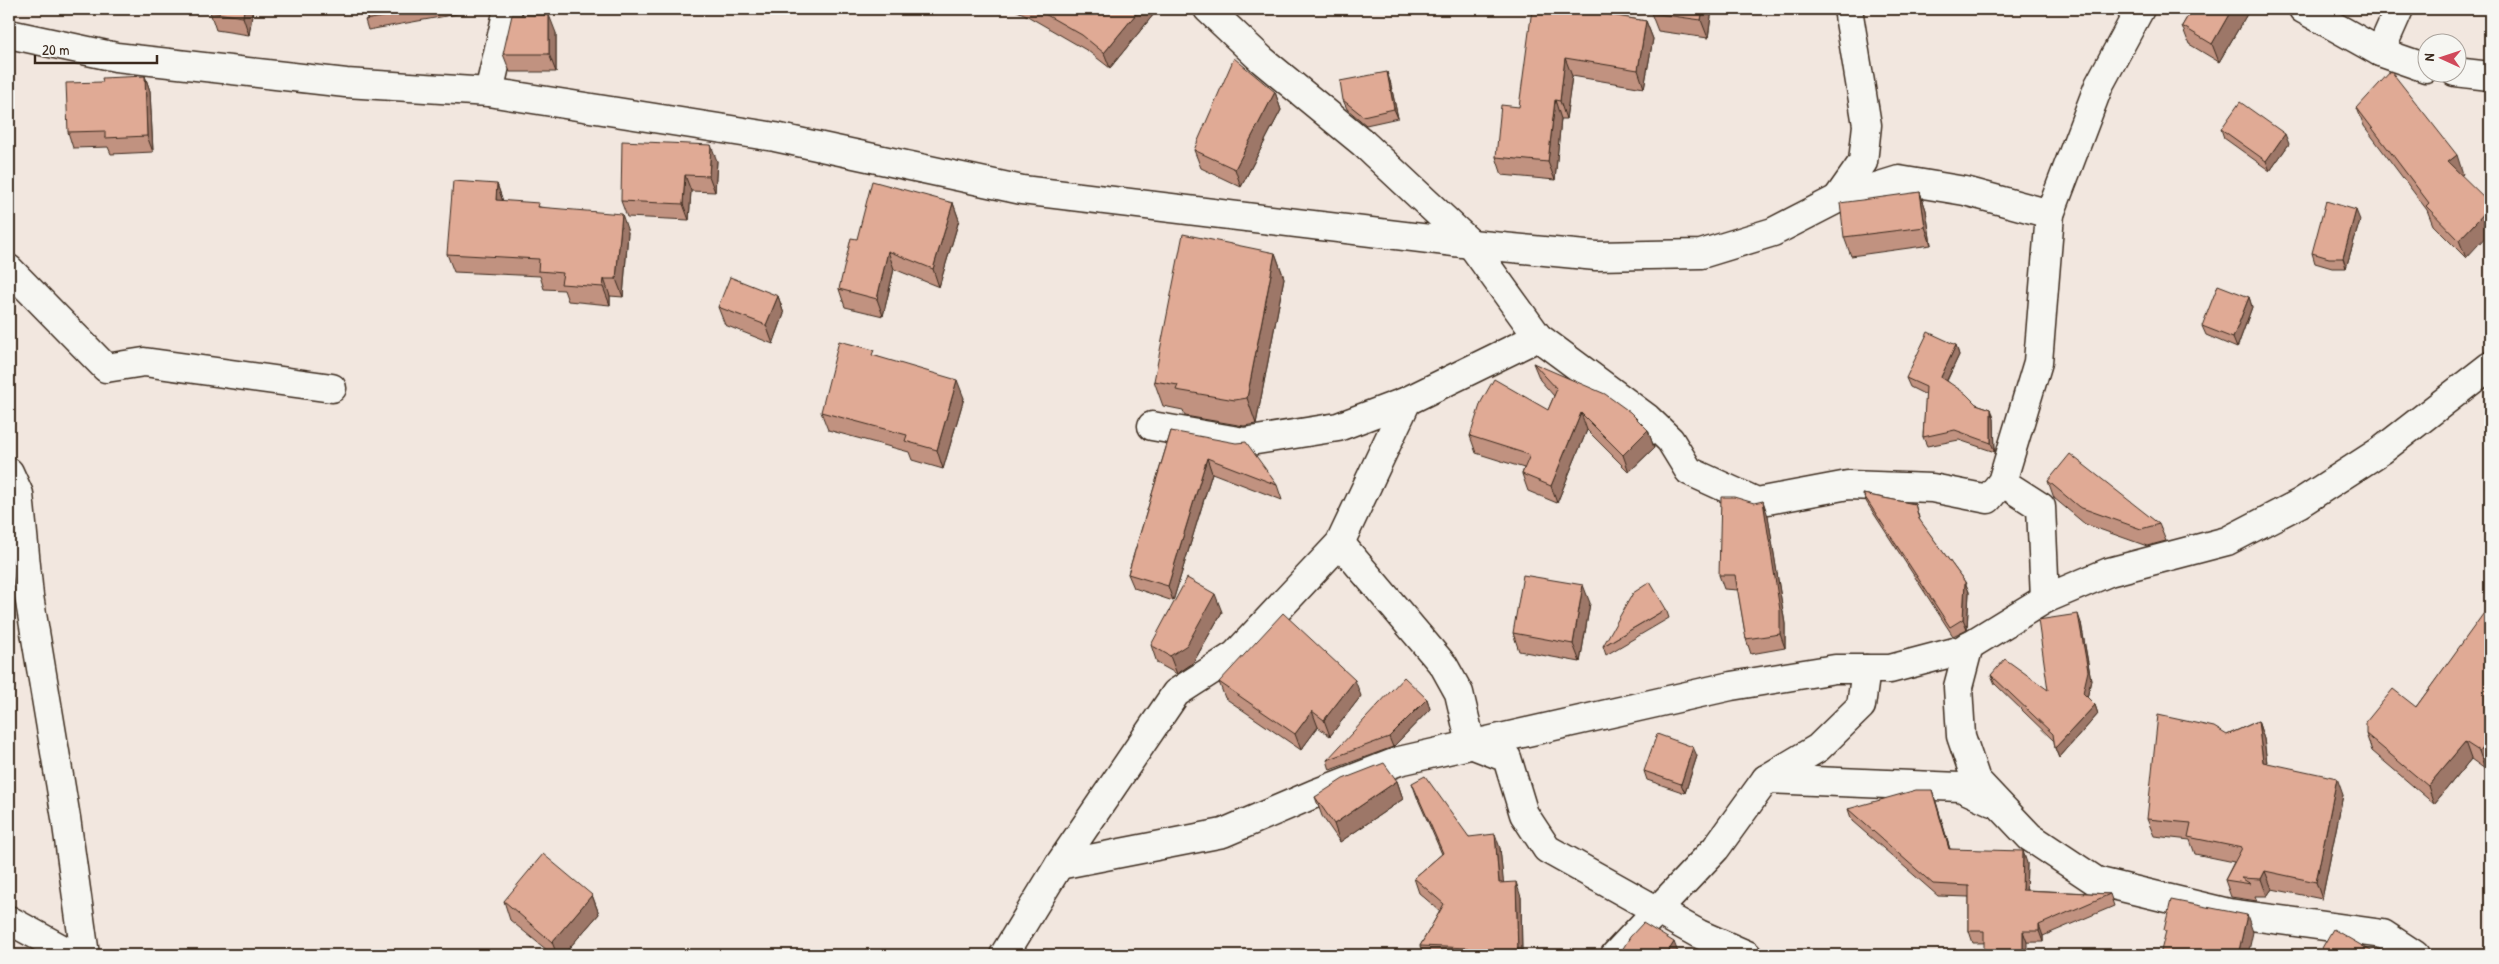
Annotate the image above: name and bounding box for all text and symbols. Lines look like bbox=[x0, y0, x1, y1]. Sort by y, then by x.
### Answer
scale bar bbox=[35, 32, 158, 64]
north arrow bbox=[2416, 32, 2466, 82]
text: 20 m bbox=[42, 39, 69, 60]
text: N bbox=[2419, 53, 2438, 62]

